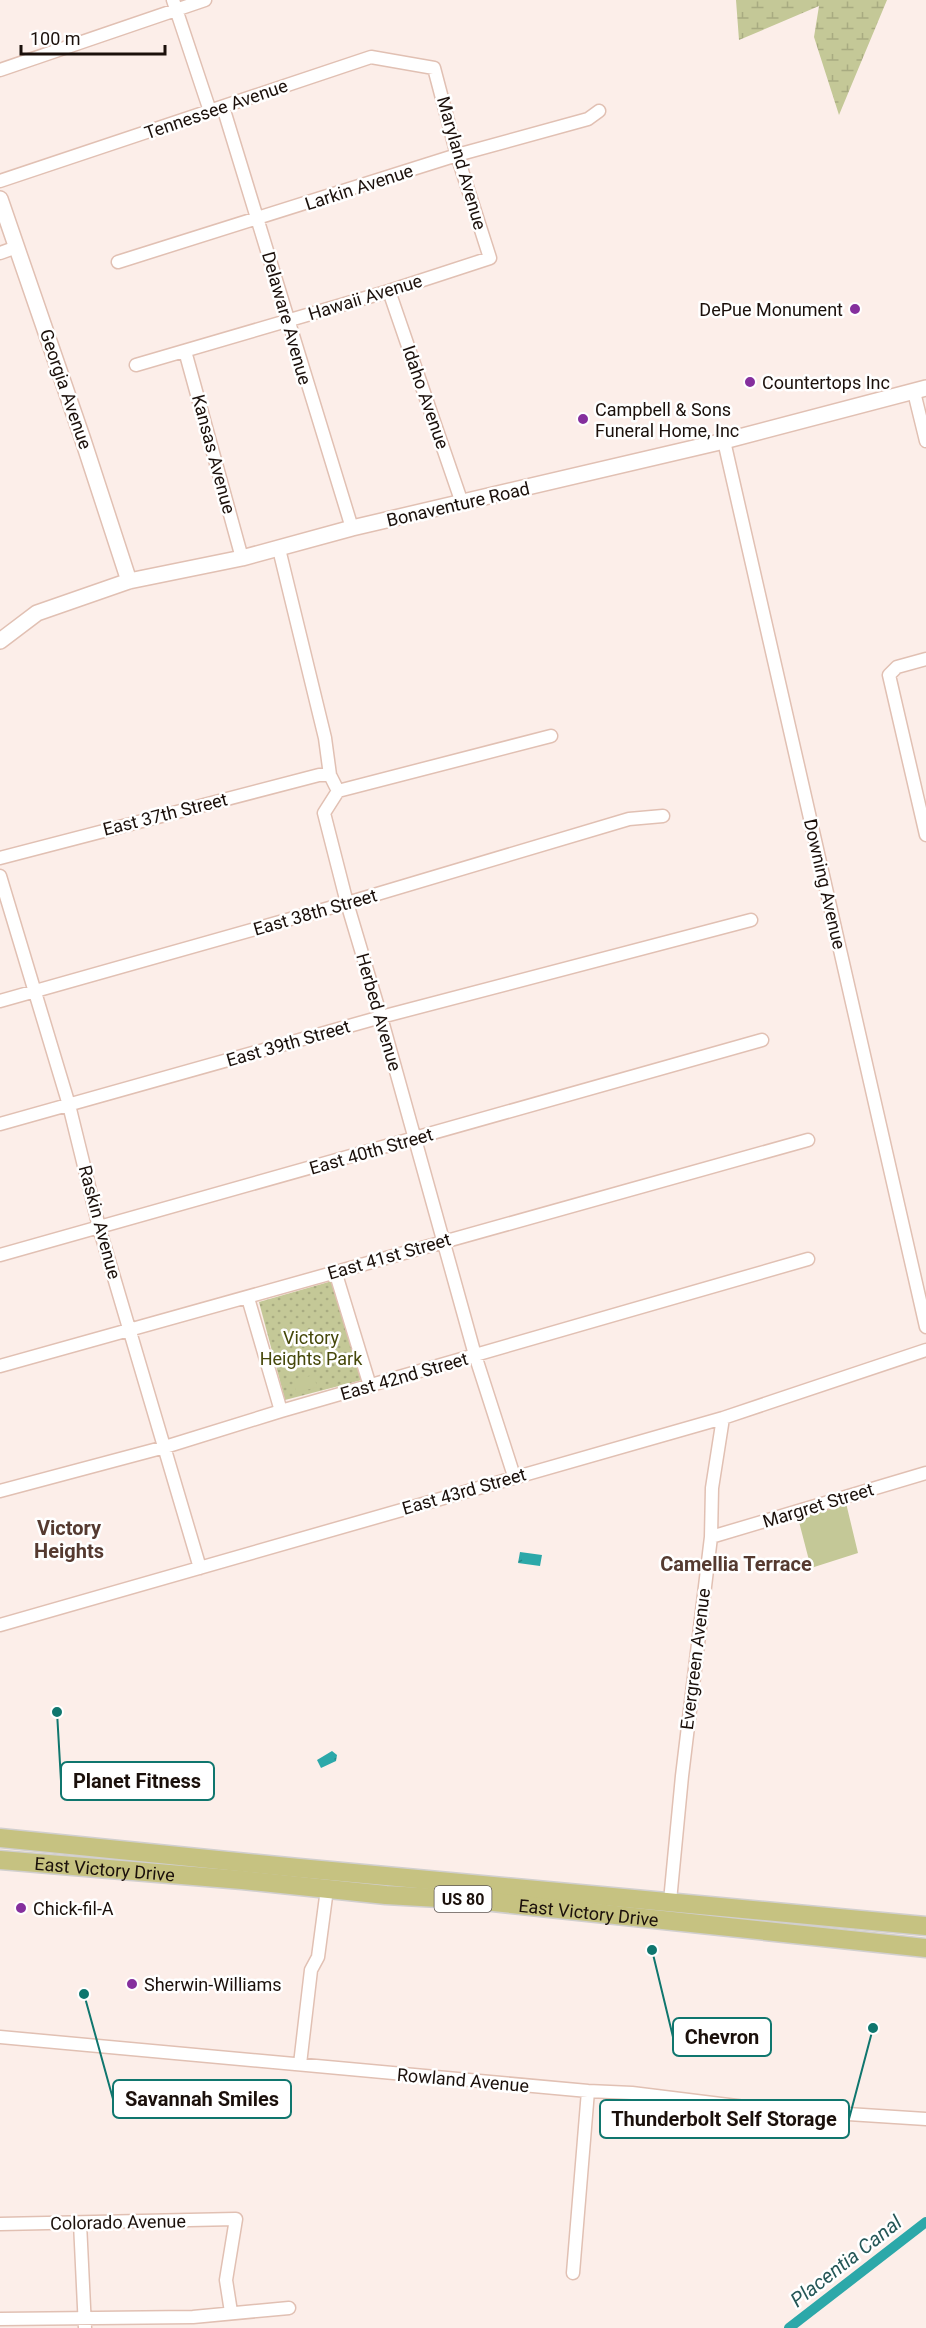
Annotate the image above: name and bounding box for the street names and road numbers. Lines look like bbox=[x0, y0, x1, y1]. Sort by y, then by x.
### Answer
street label: Tennessee Avenue bbox=[142, 75, 290, 143]
street label: Maryland Avenue bbox=[433, 94, 491, 232]
street label: Larkin Avenue bbox=[302, 160, 416, 214]
street label: Delaware Avenue bbox=[258, 249, 316, 387]
street label: Hawaii Avenue bbox=[305, 270, 425, 324]
street label: Georgia Avenue bbox=[36, 326, 96, 452]
street label: Idaho Avenue bbox=[398, 342, 454, 452]
street label: Kansas Avenue bbox=[188, 392, 240, 516]
street label: Bonaventure Road bbox=[384, 477, 532, 531]
street label: East 37th Street bbox=[101, 788, 230, 840]
street label: Downing Avenue bbox=[800, 817, 850, 951]
street label: East 38th Street bbox=[251, 884, 379, 940]
street label: Herbed Avenue bbox=[352, 951, 406, 1073]
street label: East 39th Street bbox=[224, 1015, 352, 1071]
street label: East 40th Street bbox=[307, 1123, 435, 1179]
street label: Raskin Avenue bbox=[75, 1163, 125, 1281]
street label: East 41st Street bbox=[325, 1228, 453, 1284]
street label: East 42nd Street bbox=[338, 1348, 470, 1404]
street label: East 43rd Street bbox=[400, 1463, 528, 1519]
street label: Margret Street bbox=[760, 1478, 876, 1532]
street label: Evergreen Avenue bbox=[676, 1587, 714, 1731]
street label: East Victory Drive bbox=[34, 1852, 176, 1885]
road number: US 80 bbox=[434, 1886, 492, 1912]
street label: East Victory Drive bbox=[518, 1894, 660, 1930]
street label: Rowland Avenue bbox=[396, 2064, 530, 2096]
street label: Colorado Avenue bbox=[50, 2210, 186, 2234]

